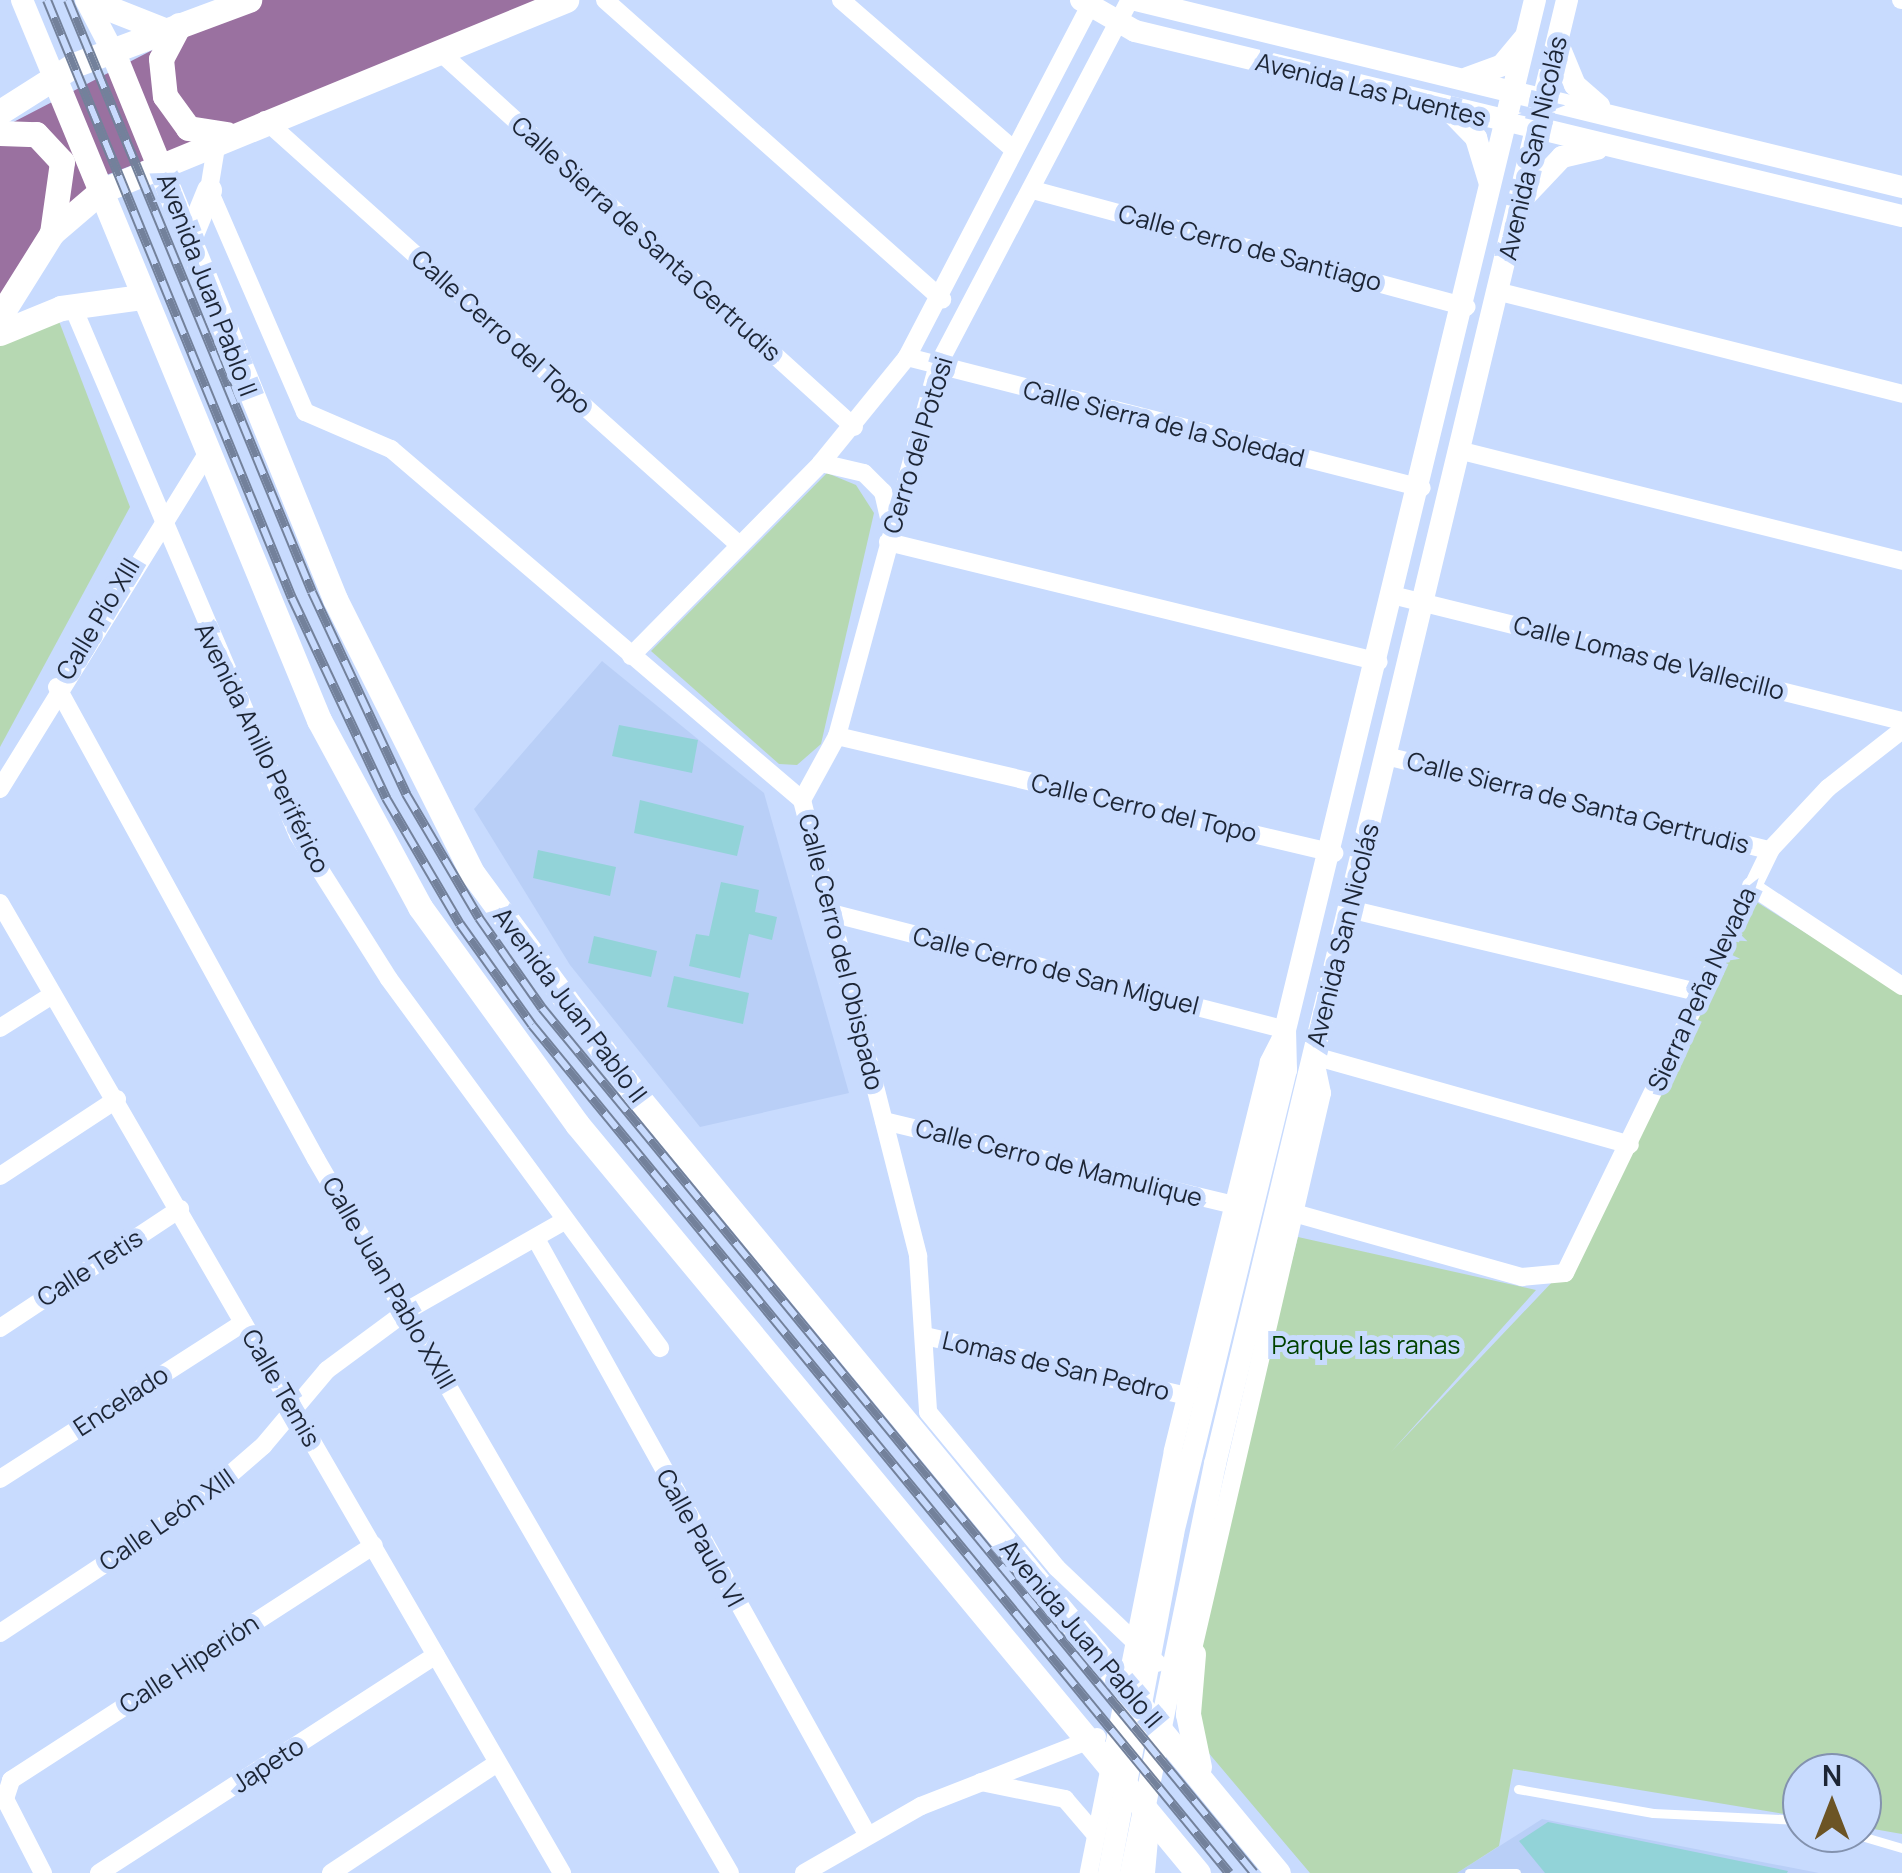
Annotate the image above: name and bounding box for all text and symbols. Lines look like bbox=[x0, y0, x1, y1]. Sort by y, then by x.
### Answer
street label: Avenida San Nicolás bbox=[1493, 33, 1573, 263]
street label: Avenida Las Puentes bbox=[1253, 47, 1489, 133]
street label: Calle Sierra de Santa Gertrudis bbox=[505, 110, 787, 368]
street label: Avenida Juan Pablo II bbox=[151, 169, 263, 401]
street label: Calle Cerro de Santiago bbox=[1115, 198, 1385, 298]
street label: Calle Cerro del Topo bbox=[405, 244, 597, 420]
street label: Cerro del Potosi bbox=[877, 353, 959, 537]
street label: Calle Sierra de la Soledad bbox=[1020, 375, 1308, 473]
street label: Calle Pío XIII bbox=[50, 553, 146, 685]
street label: Calle Lomas de Vallecillo bbox=[1510, 610, 1788, 706]
street label: Avenida Anillo Periférico bbox=[188, 618, 336, 878]
street label: Calle Sierra de Santa Gertrudis bbox=[1404, 746, 1752, 860]
street label: Calle Cerro del Topo bbox=[1028, 767, 1260, 849]
street label: Calle Cerro del Obispado bbox=[792, 811, 890, 1093]
street label: Avenida San Nicolás bbox=[1301, 820, 1385, 1050]
street label: Sierra Peña Nevada bbox=[1642, 882, 1762, 1096]
street label: Avenida Juan Pablo II bbox=[487, 902, 653, 1108]
street label: Calle Cerro de San Miguel bbox=[910, 921, 1202, 1021]
street label: Calle Cerro de Mamulique bbox=[913, 1113, 1205, 1213]
street label: Calle Juan Pablo XXIII bbox=[316, 1172, 462, 1394]
street label: Calle Tetis bbox=[32, 1223, 148, 1313]
street label: Calle Temis bbox=[235, 1324, 327, 1452]
street label: Lomas de San Pedro bbox=[939, 1325, 1173, 1407]
park label: Parque las ranas bbox=[1272, 1330, 1460, 1360]
street label: Encelado bbox=[68, 1359, 174, 1443]
street label: Calle León XIII bbox=[94, 1462, 240, 1578]
street label: Calle Paulo VI bbox=[650, 1464, 750, 1612]
street label: Avenida Juan Pablo II bbox=[994, 1534, 1168, 1734]
street label: Calle Hiperión bbox=[114, 1608, 264, 1720]
street label: Japeto bbox=[227, 1731, 309, 1799]
north arrow bbox=[1782, 1753, 1882, 1853]
text: N bbox=[1822, 1756, 1842, 1794]

